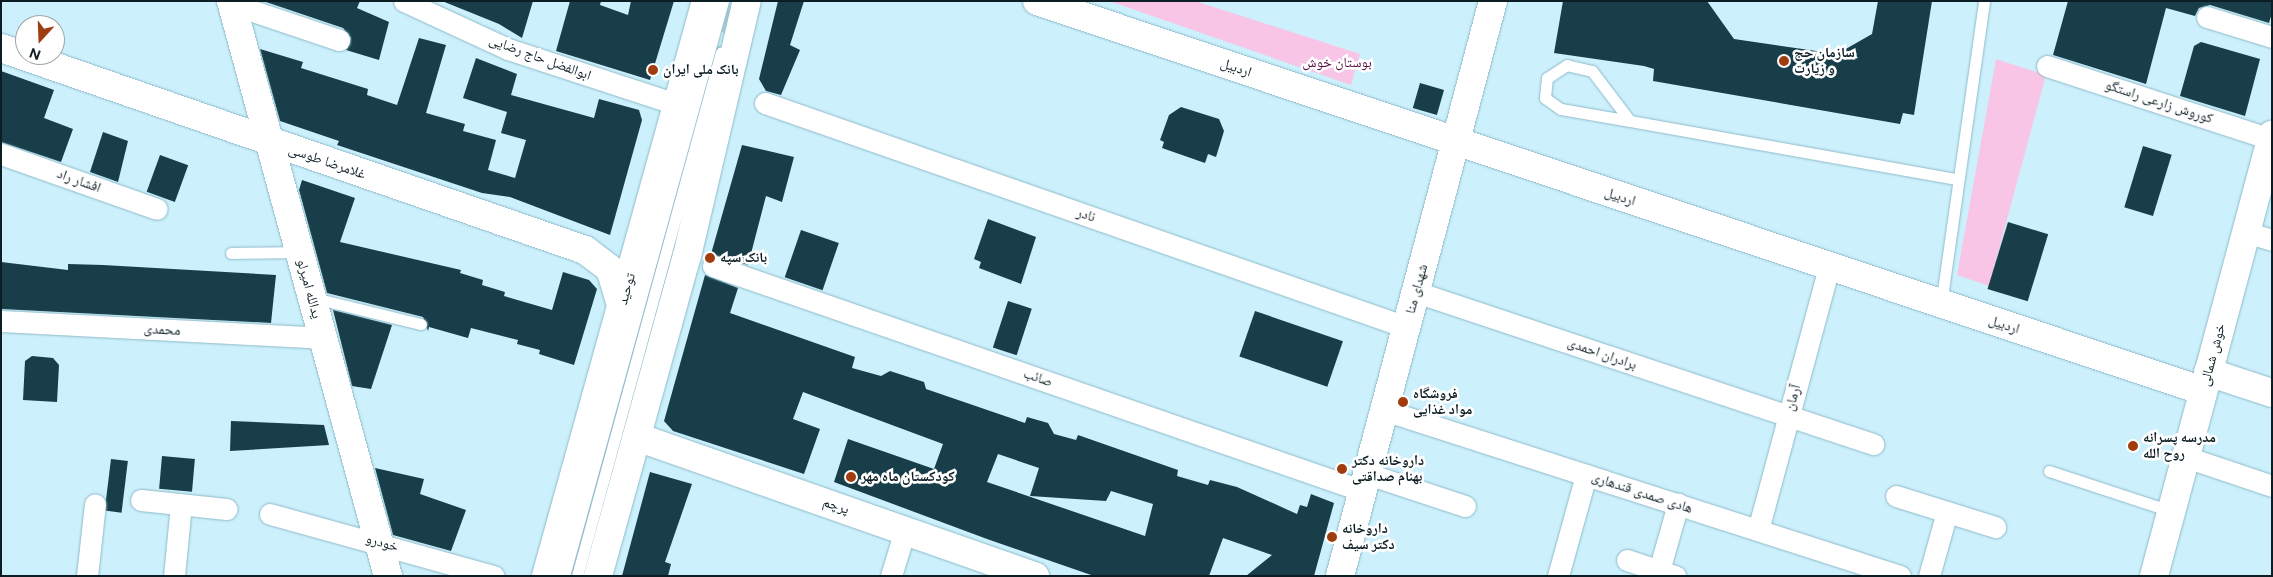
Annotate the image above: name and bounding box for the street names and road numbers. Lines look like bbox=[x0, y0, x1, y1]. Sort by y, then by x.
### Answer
street label: ابوالفضل حاج رضایی bbox=[487, 32, 593, 84]
street label: اردبیل bbox=[1218, 55, 1254, 81]
street label: کوروش زارعی راستگو bbox=[2103, 77, 2215, 127]
street label: غلامرضا طوسی bbox=[286, 141, 368, 183]
street label: افشار راد bbox=[55, 165, 103, 197]
street label: اردبیل bbox=[1602, 184, 1638, 210]
street label: نادر bbox=[1074, 204, 1098, 226]
street label: یدالله امیرلو bbox=[293, 257, 325, 321]
street label: شهدای منا bbox=[1402, 262, 1432, 316]
street label: توحید bbox=[615, 271, 639, 307]
street label: اردبیل bbox=[1986, 312, 2022, 338]
street label: محمدی bbox=[143, 321, 181, 339]
street label: خوش شمالی bbox=[2197, 322, 2229, 388]
street label: برادران احمدی bbox=[1565, 334, 1639, 374]
street label: صائب bbox=[1021, 365, 1055, 391]
street label: آرمان bbox=[1781, 383, 1805, 413]
street label: هادی صمدی قندهاری bbox=[1589, 469, 1695, 517]
street label: پرچم bbox=[821, 494, 851, 518]
street label: خودرو bbox=[364, 530, 400, 556]

